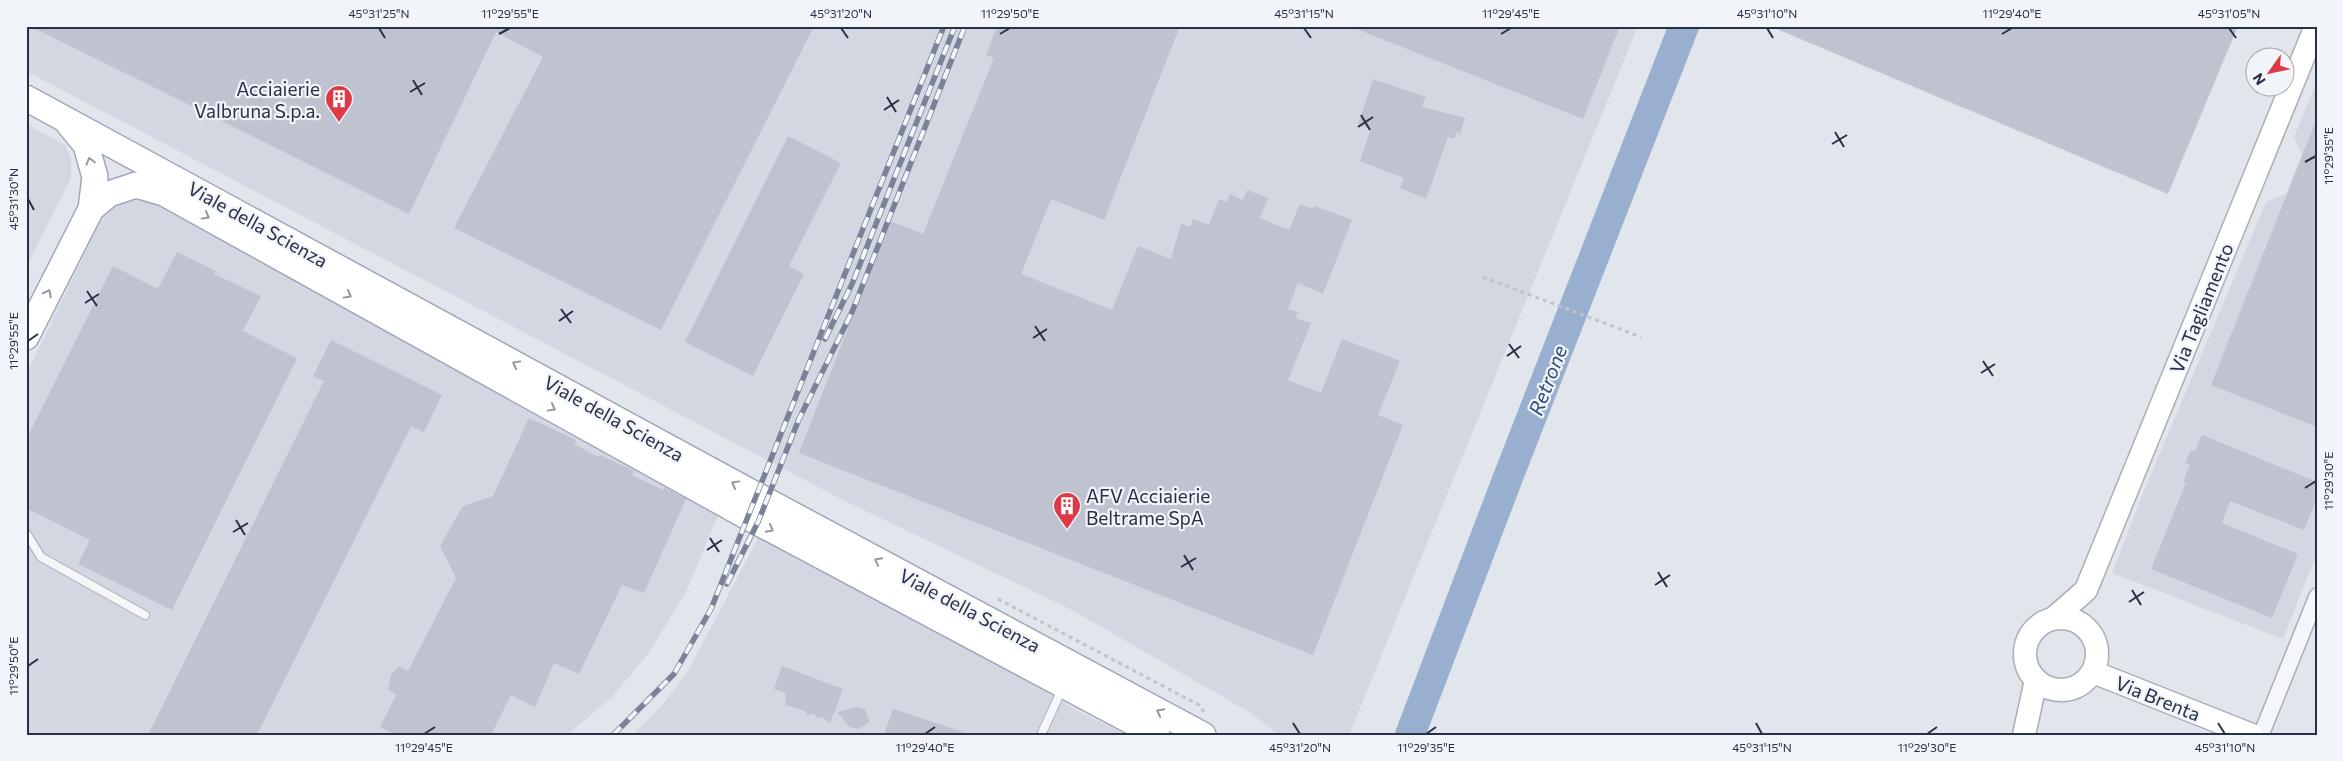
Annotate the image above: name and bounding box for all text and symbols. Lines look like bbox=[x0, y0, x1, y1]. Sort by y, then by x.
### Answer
text: 45°31'25"N bbox=[348, 6, 410, 20]
text: 11°29'55"E bbox=[481, 6, 539, 20]
text: 45°31'20"N bbox=[810, 6, 872, 20]
text: 11°29'50"E bbox=[981, 6, 1039, 20]
text: 45°31'15"N bbox=[1274, 6, 1334, 20]
text: 11°29'45"E bbox=[1482, 6, 1540, 20]
text: 45°31'10"N bbox=[1737, 6, 1797, 20]
text: 11°29'40"E bbox=[1983, 6, 2041, 20]
text: 45°31'05"N bbox=[2198, 6, 2260, 20]
north arrow bbox=[2246, 48, 2296, 98]
text: N bbox=[2249, 70, 2269, 88]
place label: Acciaierie Valbruna S.p.a. bbox=[194, 77, 320, 122]
building icon: Acciaierie Valbruna S.p.a. bbox=[324, 84, 354, 123]
text: 11°29'35"E bbox=[2321, 127, 2335, 185]
one-way arrow bbox=[86, 158, 96, 166]
text: 45°31'30"N bbox=[6, 168, 20, 230]
street label: Viale della Scienza bbox=[184, 176, 332, 272]
one-way arrow bbox=[201, 210, 210, 220]
street label: Via Tagliamento bbox=[2164, 240, 2238, 376]
one-way arrow bbox=[343, 289, 352, 299]
one-way arrow bbox=[42, 290, 52, 299]
text: 11°29'55"E bbox=[6, 312, 20, 370]
water label: Retrone bbox=[1523, 341, 1571, 418]
one-way arrow bbox=[512, 360, 521, 370]
street label: Viale della Scienza bbox=[540, 370, 688, 466]
one-way arrow bbox=[546, 402, 555, 412]
text: 11°29'30"E bbox=[2321, 452, 2335, 510]
one-way arrow bbox=[732, 480, 741, 490]
place label: AFV Acciaierie Beltrame SpA bbox=[1086, 484, 1210, 529]
building icon: AFV Acciaierie Beltrame SpA bbox=[1052, 491, 1082, 530]
one-way arrow bbox=[765, 523, 774, 533]
one-way arrow bbox=[875, 557, 884, 567]
street label: Viale della Scienza bbox=[896, 563, 1044, 657]
text: 11°29'50"E bbox=[6, 637, 20, 695]
street label: Via Brenta bbox=[2112, 671, 2204, 725]
one-way arrow bbox=[1157, 708, 1166, 718]
text: 11°29'45"E bbox=[395, 740, 453, 754]
text: 11°29'40"E bbox=[896, 740, 954, 754]
text: 45°31'20"N bbox=[1269, 740, 1331, 754]
text: 11°29'35"E bbox=[1397, 740, 1455, 754]
text: 45°31'15"N bbox=[1732, 740, 1792, 754]
text: 11°29'30"E bbox=[1898, 740, 1956, 754]
text: 45°31'10"N bbox=[2195, 740, 2255, 754]

